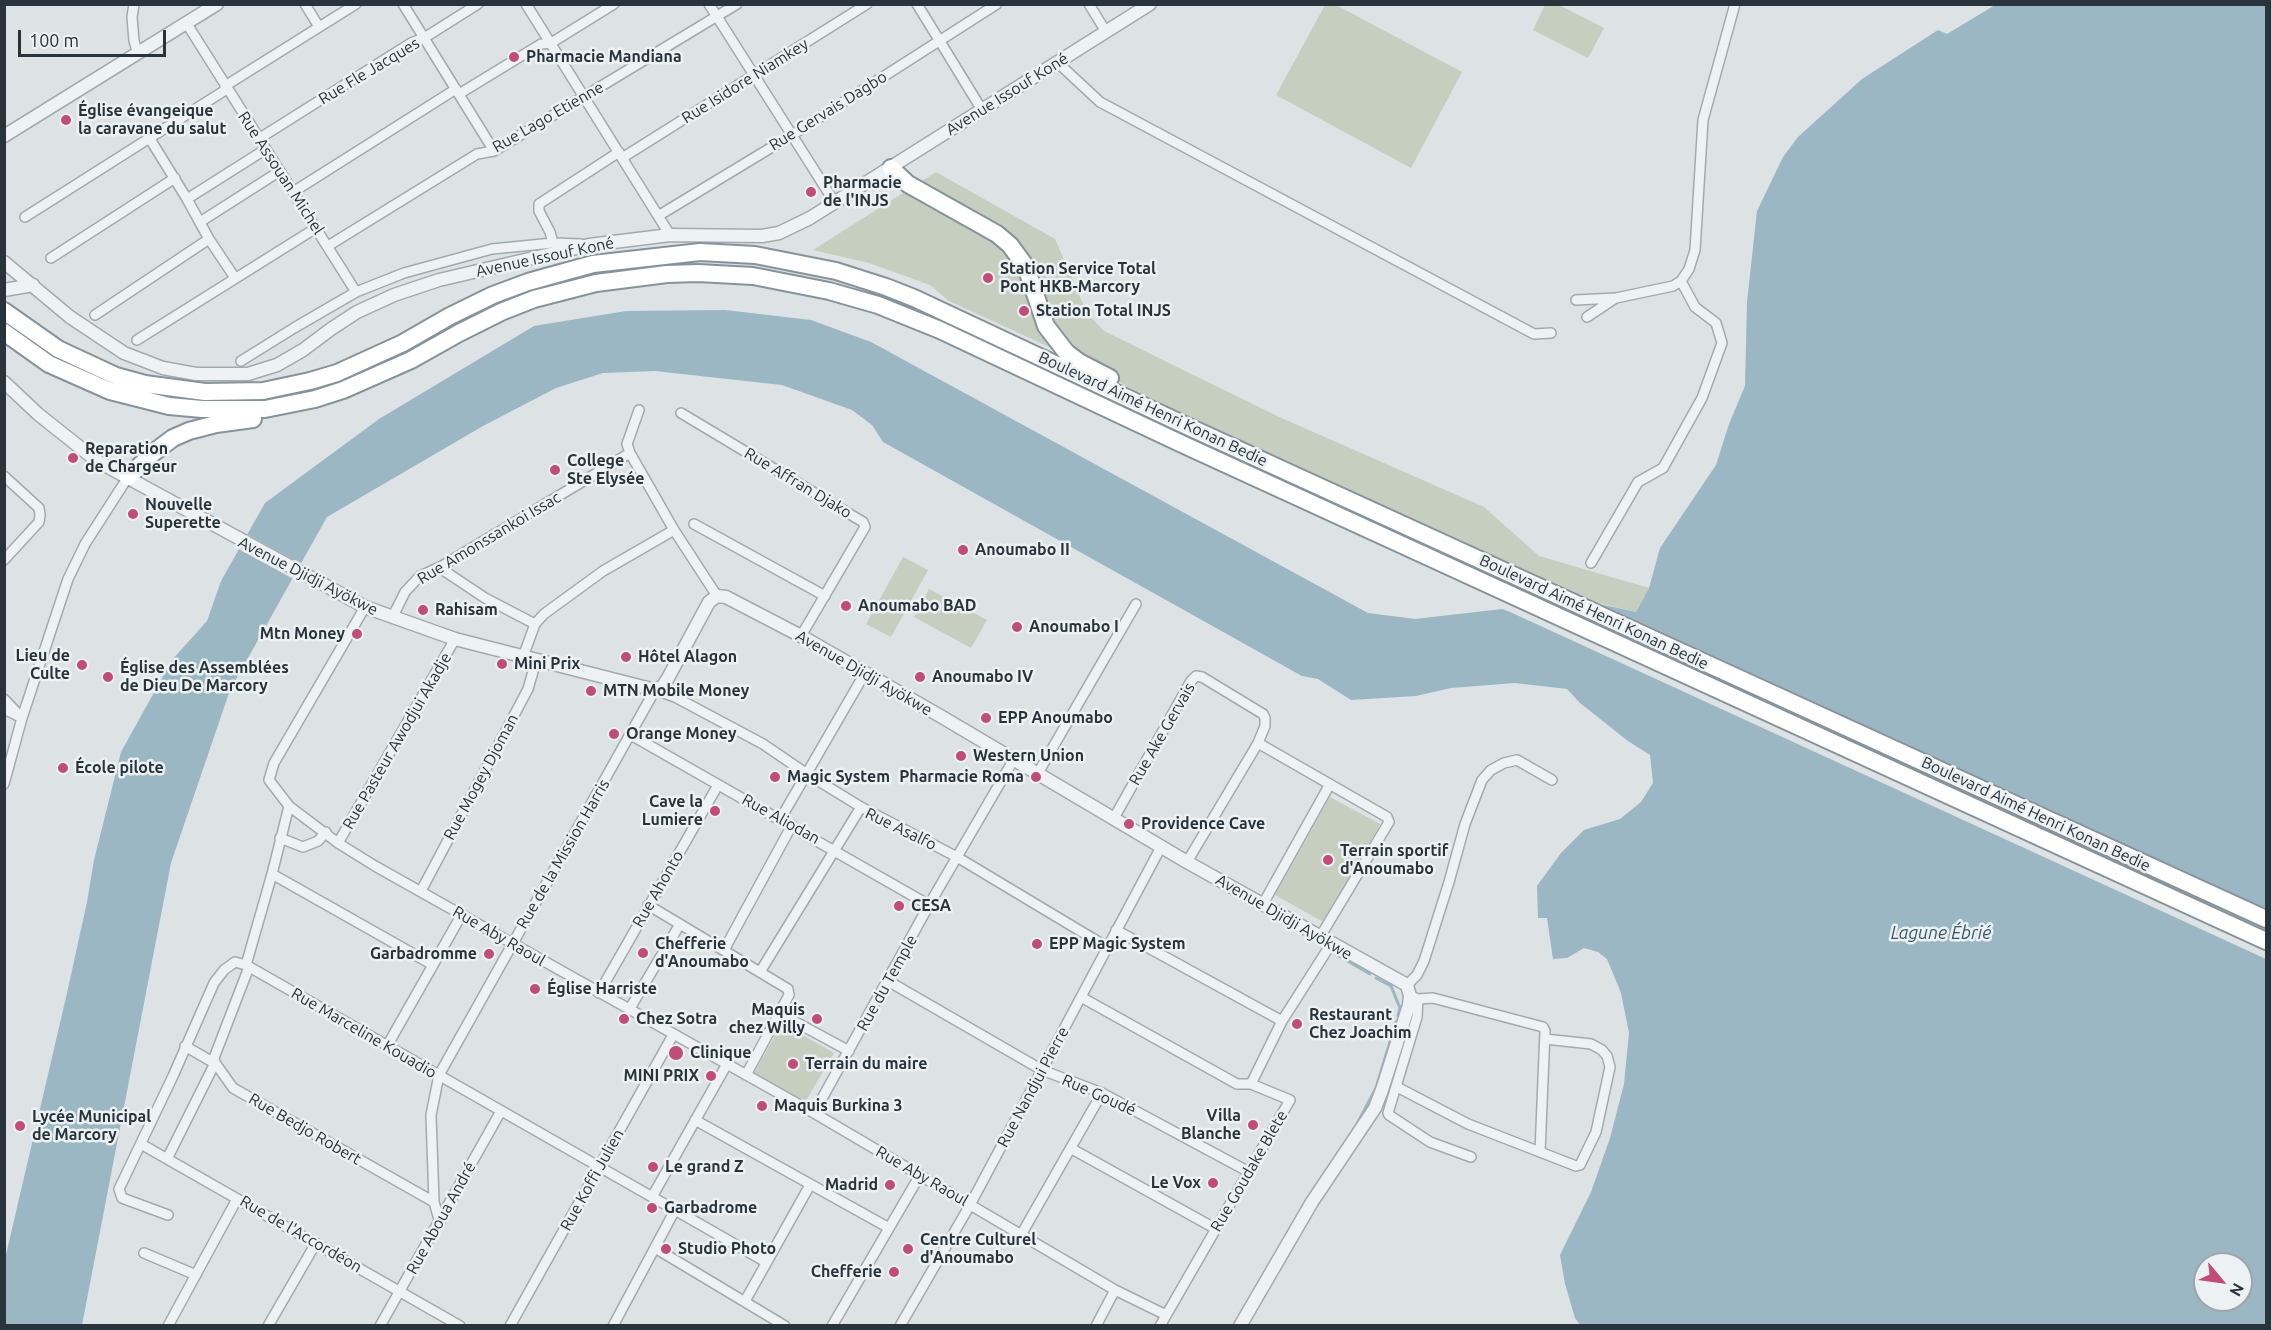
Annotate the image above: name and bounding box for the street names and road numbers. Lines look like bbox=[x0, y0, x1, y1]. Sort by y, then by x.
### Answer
street label: Rue Fle Jacques bbox=[315, 33, 423, 109]
street label: Rue Isidore Niamkey bbox=[678, 34, 812, 128]
street label: Avenue Issouf Koné bbox=[942, 49, 1072, 139]
street label: Rue Gervais Dagbo bbox=[765, 67, 891, 155]
street label: Rue Lago Etienne bbox=[489, 77, 607, 157]
street label: Rue Assouan Michel bbox=[234, 108, 328, 238]
street label: Avenue Issouf Koné bbox=[474, 233, 616, 281]
street label: Boulevard Aimé Henri Konan Bedie bbox=[1036, 347, 1270, 471]
street label: Rue Affran Djako bbox=[741, 443, 855, 523]
street label: Rue Amonssankoi Issac bbox=[414, 488, 564, 588]
street label: Avenue Djidji Ayökwe bbox=[235, 532, 381, 620]
street label: Boulevard Aimé Henri Konan Bedie bbox=[1477, 550, 1711, 674]
street label: Avenue Djidji Ayökwe bbox=[792, 626, 936, 720]
street label: Rue Pasteur Awodjui Akadje bbox=[338, 649, 456, 833]
street label: Rue Ake Gervais bbox=[1125, 679, 1199, 789]
street label: Rue Mogey Djoman bbox=[440, 711, 522, 843]
street label: Boulevard Aimé Henri Konan Bedie bbox=[1919, 752, 2153, 876]
street label: Rue de la Mission Harris bbox=[512, 776, 614, 932]
street label: Rue Aliodan bbox=[739, 790, 823, 848]
street label: Rue Asalfo bbox=[862, 803, 940, 855]
street label: Rue Ahonto bbox=[628, 847, 688, 931]
street label: Avenue Djidji Ayökwe bbox=[1212, 870, 1356, 964]
street label: Rue Aby Raoul bbox=[449, 902, 549, 970]
street label: Rue du Temple bbox=[853, 932, 921, 1034]
street label: Rue Marceline Kouadio bbox=[288, 984, 440, 1082]
street label: Rue Nandjui Pierre bbox=[993, 1024, 1073, 1150]
street label: Rue Goudé bbox=[1059, 1070, 1139, 1120]
street label: Rue Bedjo Robert bbox=[245, 1089, 365, 1169]
street label: Rue Goudake Blete bbox=[1206, 1107, 1292, 1235]
street label: Rue Koffi Julien bbox=[556, 1126, 628, 1234]
street label: Rue Aby Raoul bbox=[872, 1142, 972, 1210]
street label: Rue Aboua André bbox=[402, 1158, 480, 1278]
street label: Rue de l'Accordéon bbox=[237, 1191, 365, 1277]

